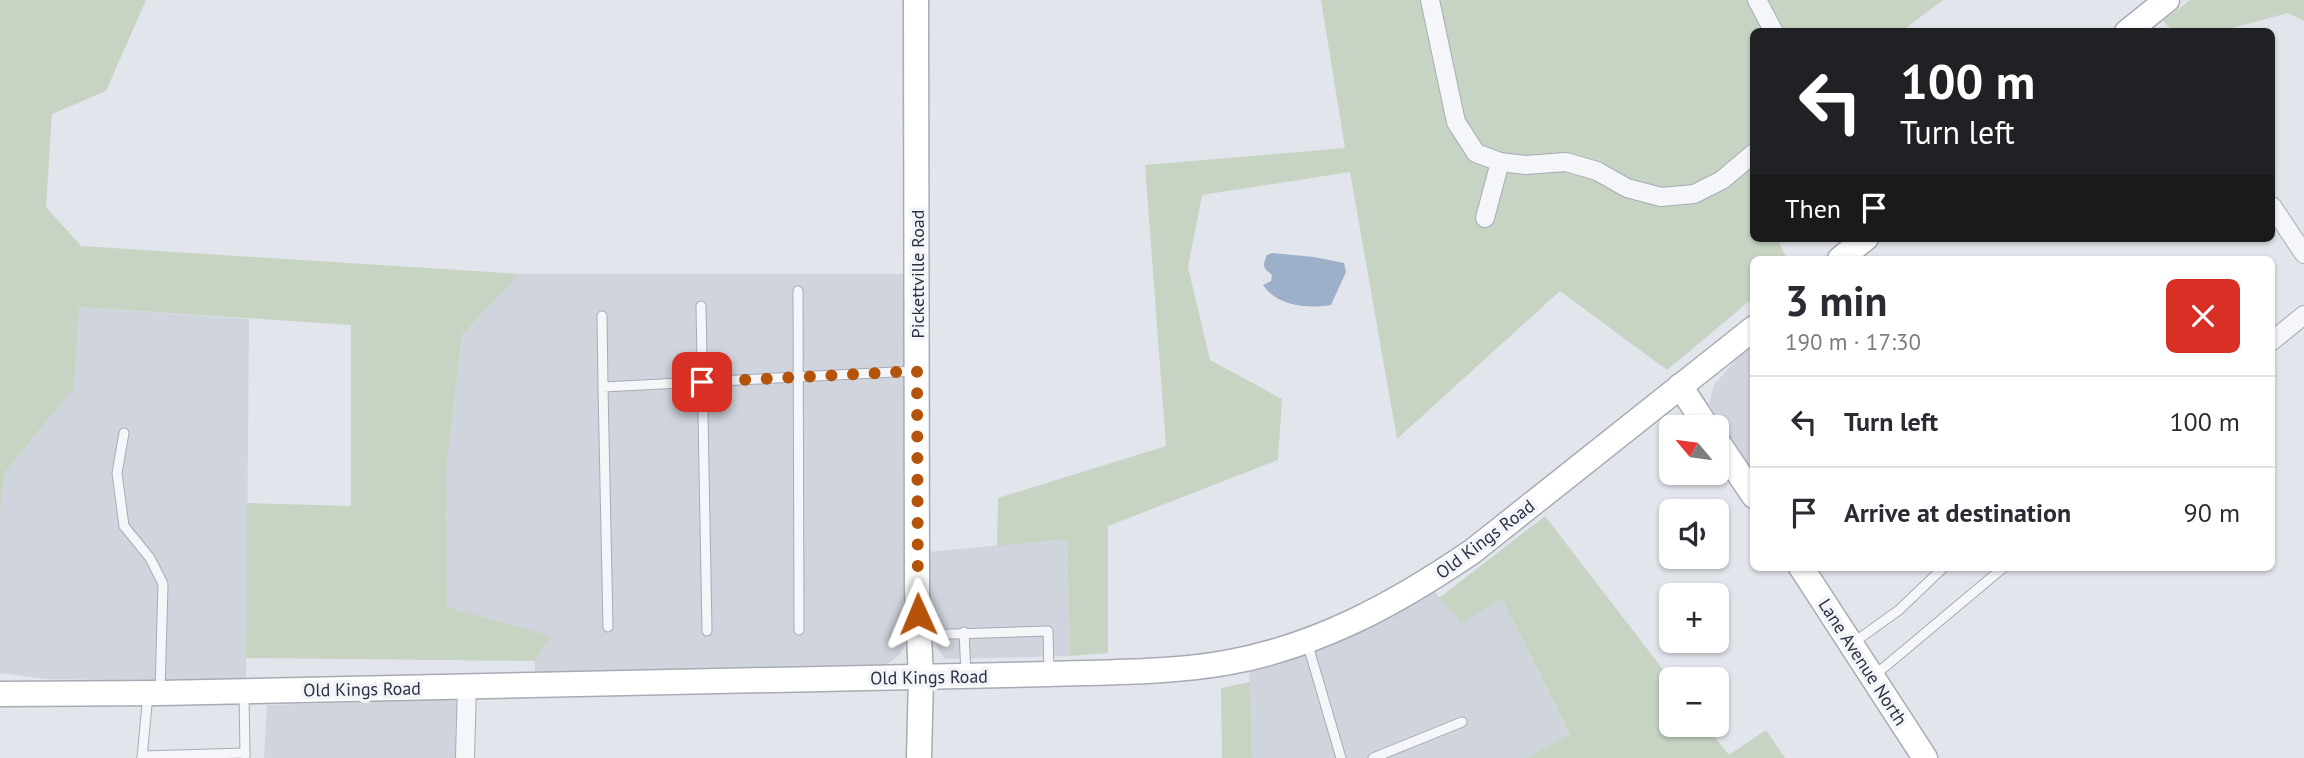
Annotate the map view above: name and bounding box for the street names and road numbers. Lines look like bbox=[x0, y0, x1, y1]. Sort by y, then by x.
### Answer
street label: Pickettville Road bbox=[906, 210, 929, 338]
street label: Old Kings Road bbox=[1431, 494, 1539, 584]
street label: Lane Avenue North bbox=[1813, 594, 1913, 730]
street label: Old Kings Road bbox=[870, 664, 988, 690]
street label: Old Kings Road bbox=[303, 676, 421, 702]

